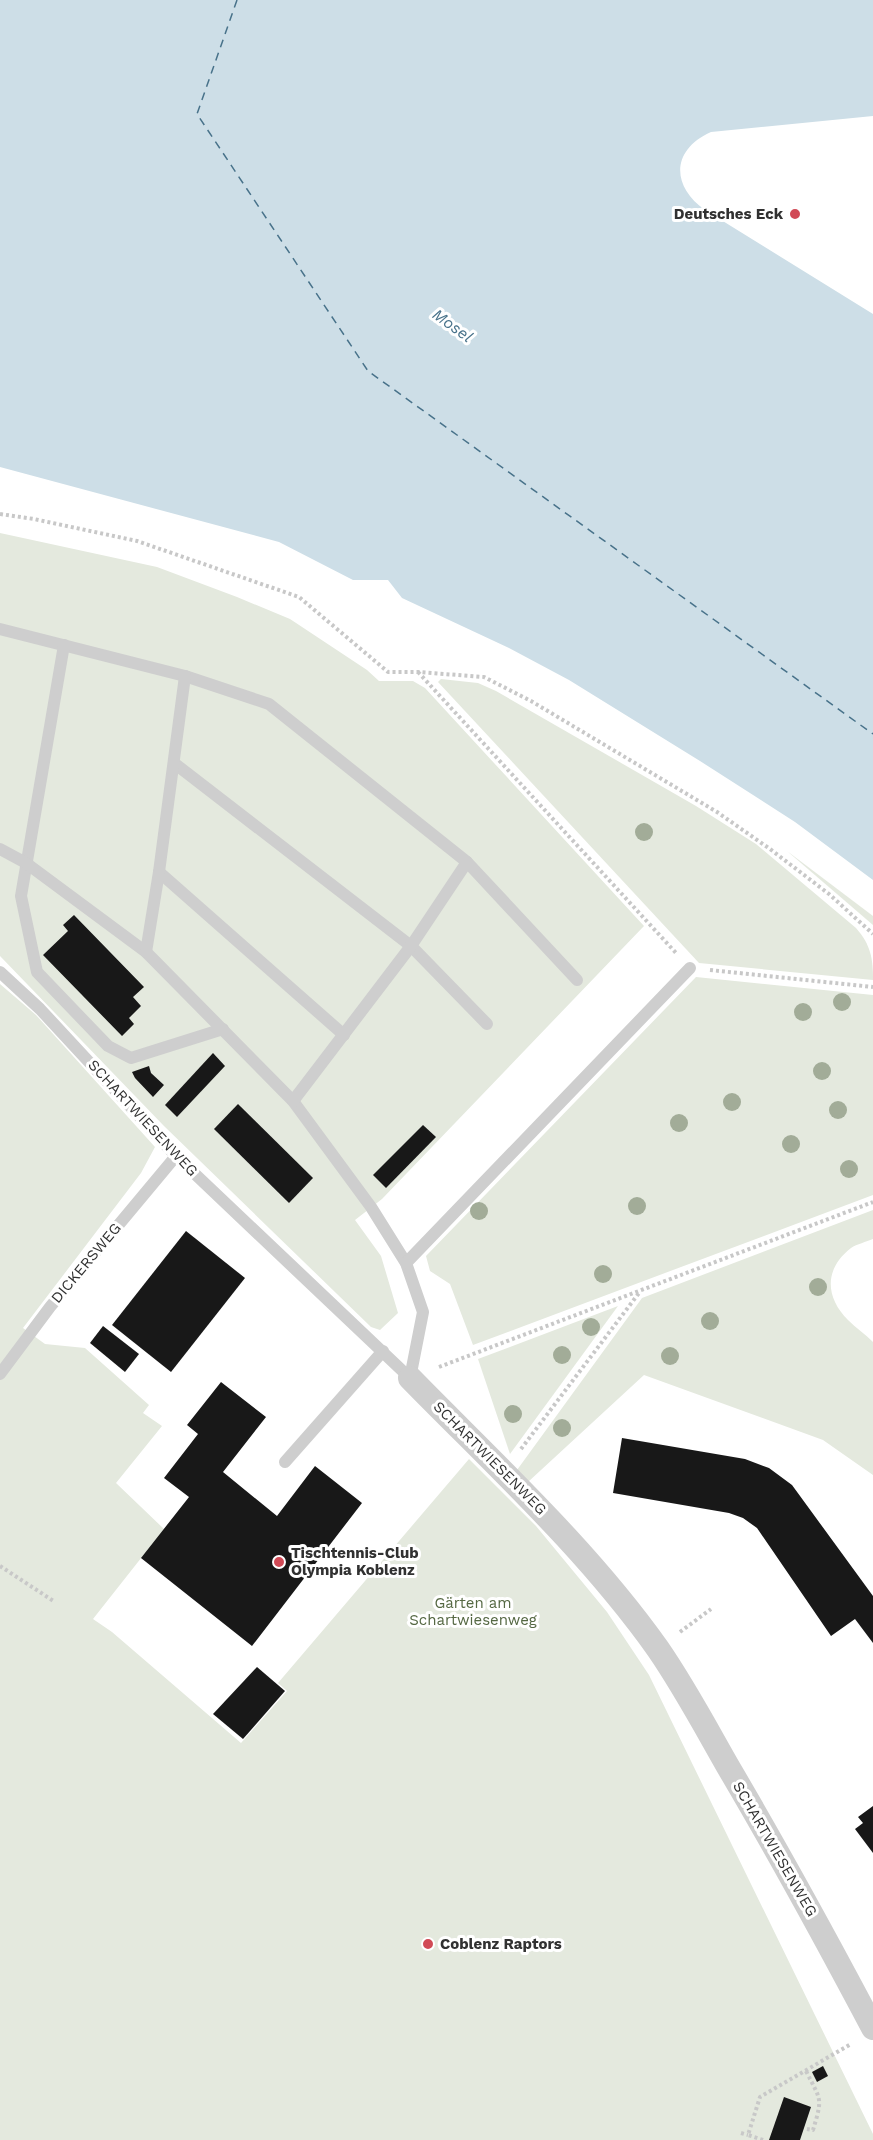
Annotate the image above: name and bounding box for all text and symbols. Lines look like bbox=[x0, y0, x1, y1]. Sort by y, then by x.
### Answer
place label: Deutsches Eck bbox=[674, 205, 784, 223]
marker: Deutsches Eck bbox=[788, 207, 802, 221]
water label: Mosel bbox=[429, 305, 477, 346]
street label: SCHARTWIESENWEG bbox=[84, 1056, 202, 1180]
street label: DICKERSWEG bbox=[47, 1219, 125, 1307]
street label: SCHARTWIESENWEG bbox=[430, 1398, 550, 1518]
place label: Tischtennis-Club Olympia Koblenz bbox=[291, 1544, 419, 1579]
marker: Tischtennis-Club Olympia Koblenz bbox=[272, 1555, 286, 1569]
park label: Gärten am Schartwiesenweg bbox=[409, 1594, 537, 1629]
street label: SCHARTWIESENWEG bbox=[729, 1778, 821, 1920]
place label: Coblenz Raptors bbox=[440, 1935, 562, 1953]
marker: Coblenz Raptors bbox=[421, 1937, 435, 1951]

